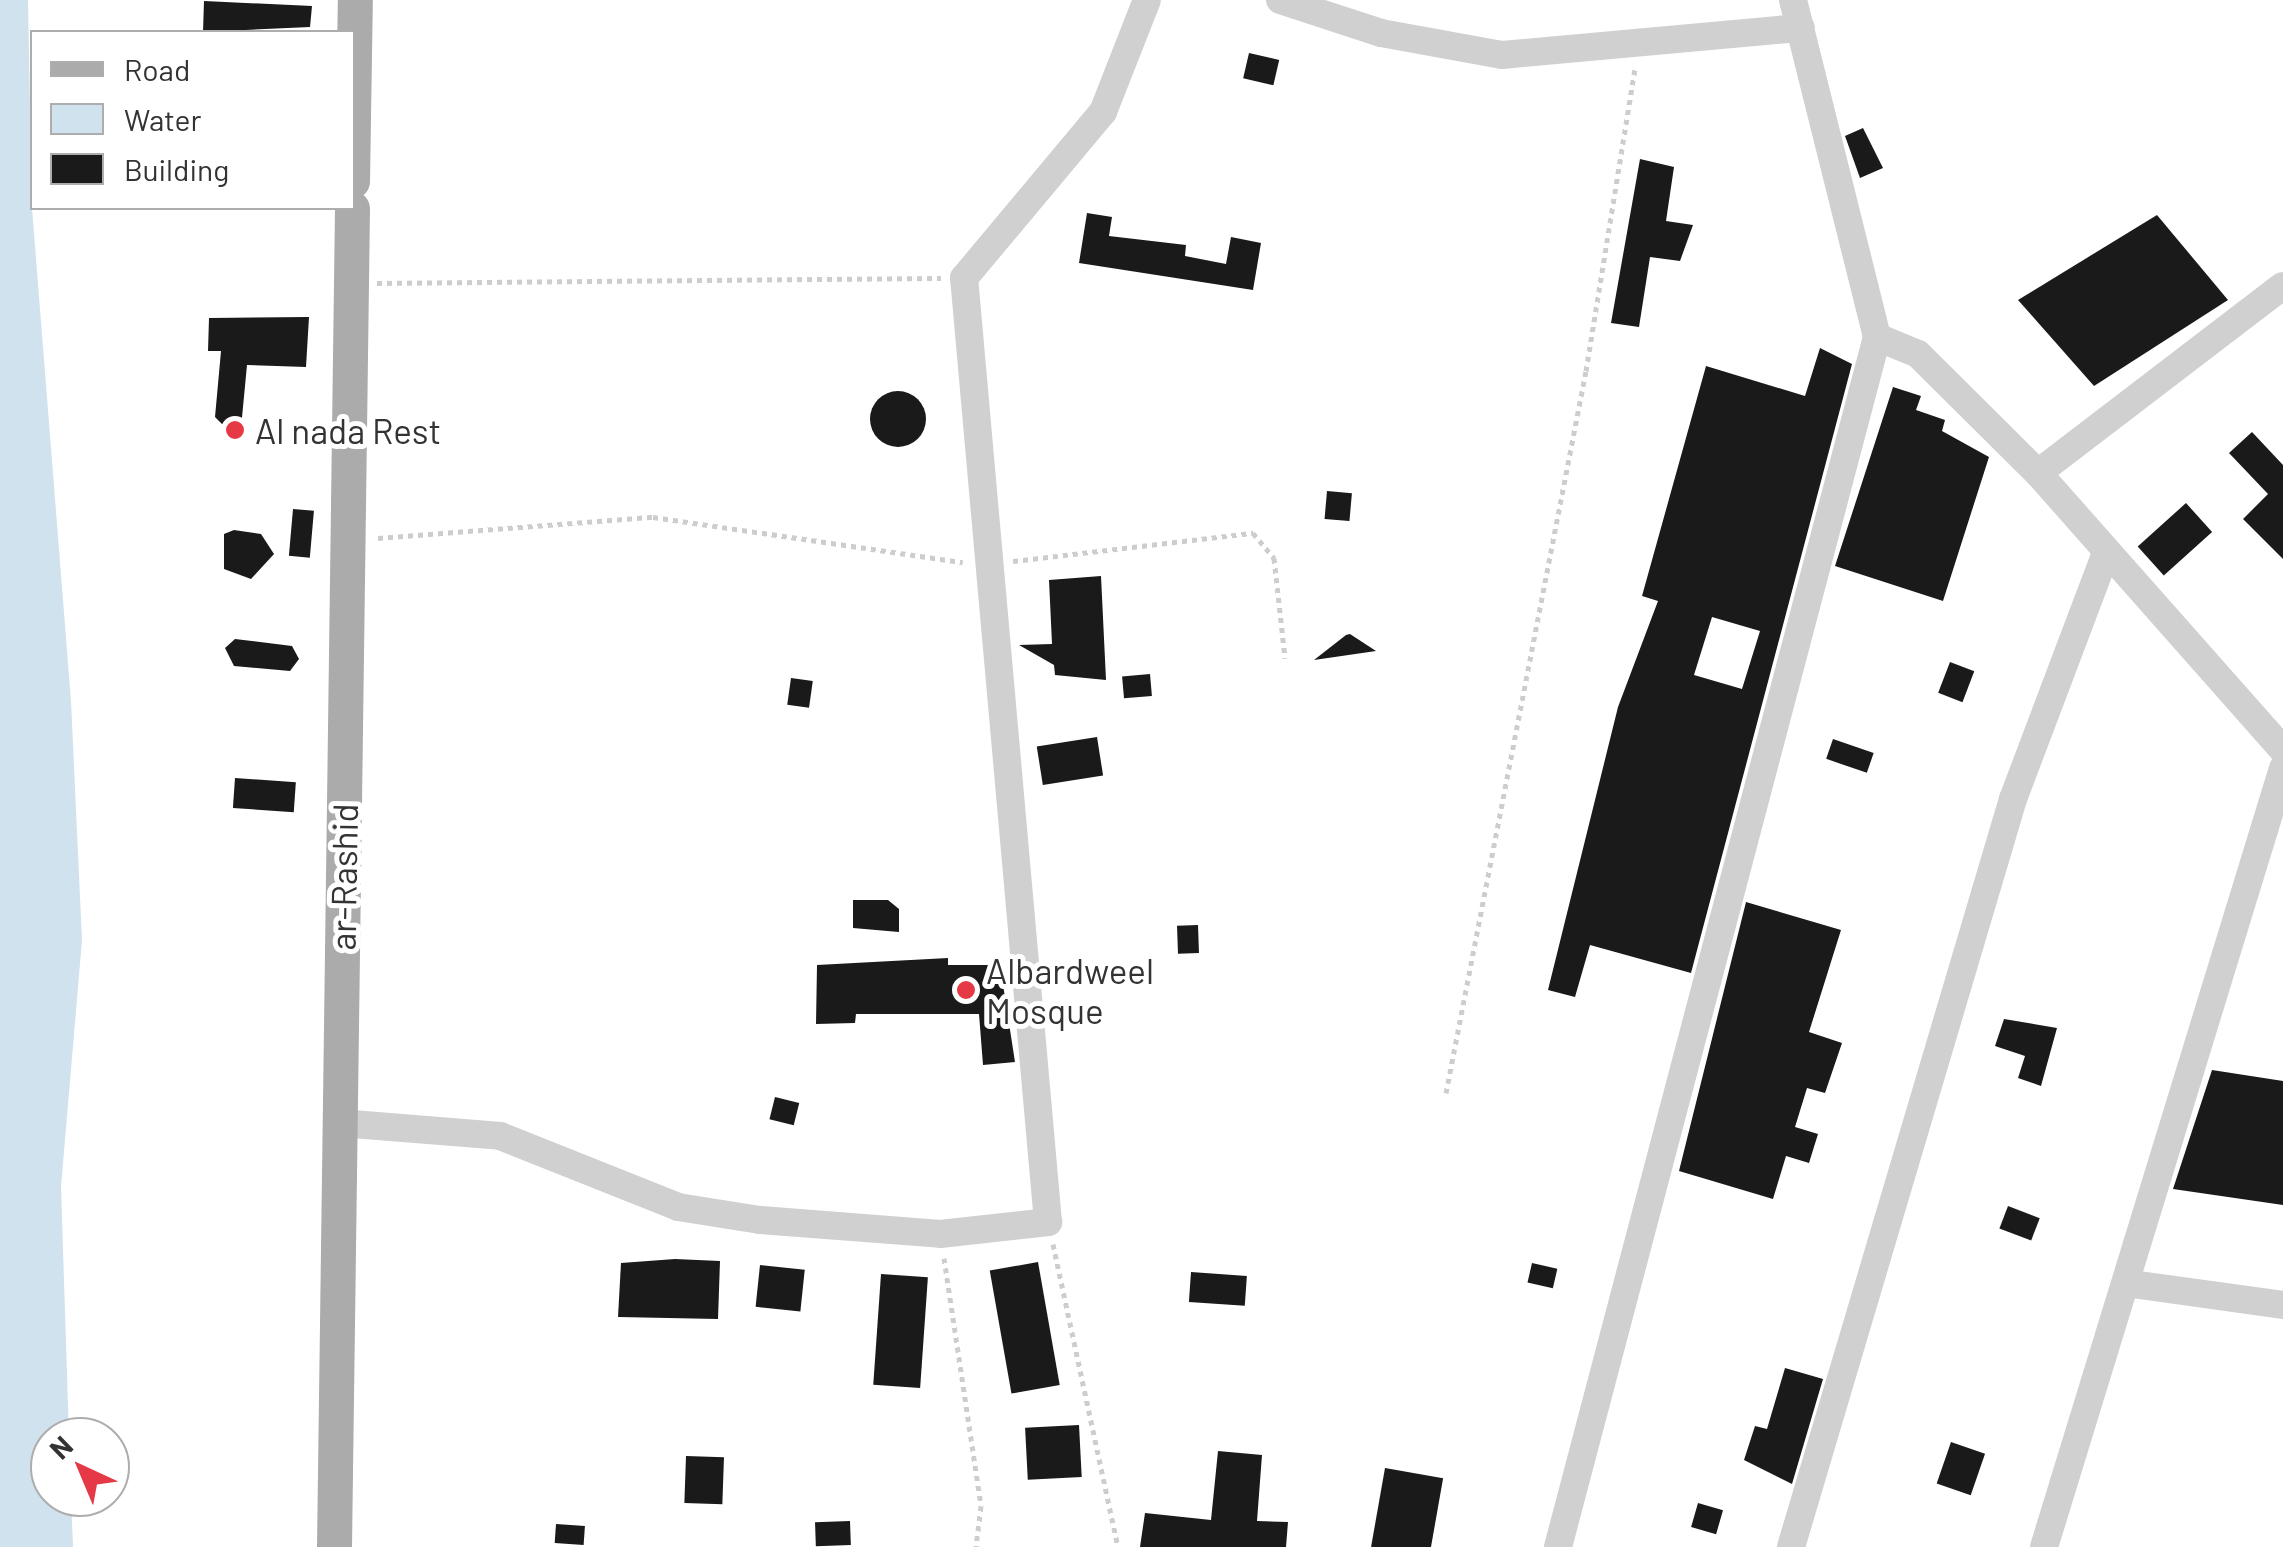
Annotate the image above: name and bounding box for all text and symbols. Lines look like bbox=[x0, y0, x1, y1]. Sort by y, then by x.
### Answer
legend bbox=[30, 30, 355, 210]
text: Road bbox=[124, 51, 190, 87]
text: Water bbox=[124, 101, 202, 137]
text: Building bbox=[124, 151, 229, 187]
place label: Al nada Rest bbox=[255, 409, 441, 451]
marker: Al nada Rest bbox=[224, 419, 246, 441]
street label: ar-Rashid bbox=[321, 803, 365, 951]
place label: Albardweel Mosque bbox=[986, 949, 1154, 1031]
marker: Albardweel Mosque bbox=[955, 979, 977, 1001]
north arrow bbox=[30, 1417, 130, 1517]
text: N bbox=[42, 1428, 79, 1466]

